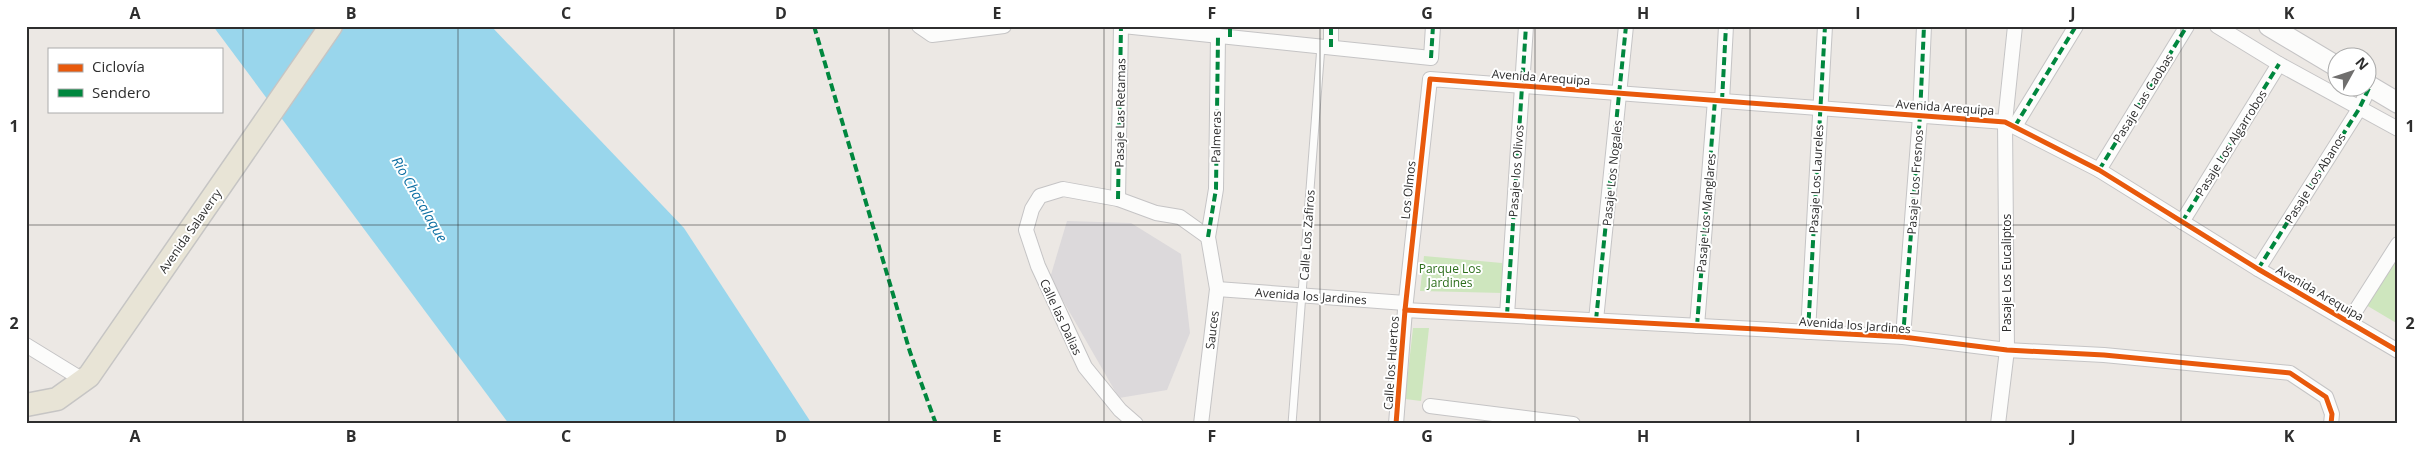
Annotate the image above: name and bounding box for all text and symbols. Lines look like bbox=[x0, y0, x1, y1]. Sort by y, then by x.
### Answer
text: A bbox=[129, 2, 141, 24]
text: B bbox=[346, 2, 356, 24]
text: C bbox=[561, 2, 571, 24]
text: D bbox=[775, 2, 787, 24]
text: E bbox=[993, 2, 1002, 24]
text: F bbox=[1208, 2, 1216, 24]
text: G bbox=[1421, 2, 1433, 24]
text: H bbox=[1637, 2, 1649, 24]
text: I bbox=[1855, 2, 1861, 24]
text: J bbox=[2068, 2, 2076, 24]
text: K bbox=[2284, 2, 2295, 24]
legend bbox=[48, 48, 222, 112]
north arrow bbox=[2326, 48, 2376, 98]
street label: Pasaje Las Caobas bbox=[2109, 50, 2177, 146]
text: N bbox=[2351, 53, 2373, 74]
text: Ciclovía bbox=[92, 56, 145, 76]
street label: Pasaje Las Retamas bbox=[1111, 58, 1129, 168]
street label: Avenida Arequipa bbox=[1491, 65, 1591, 89]
text: Sendero bbox=[92, 82, 151, 102]
street label: Pasaje Los Algarrobos bbox=[2191, 86, 2271, 199]
street label: Avenida Arequipa bbox=[1895, 95, 1995, 119]
street label: Palmeras bbox=[1207, 111, 1225, 163]
text: 1 bbox=[9, 115, 19, 137]
text: 1 bbox=[2405, 115, 2415, 137]
street label: Pasaje Los Nogales bbox=[1598, 119, 1626, 227]
street label: Pasaje los Olivos bbox=[1504, 124, 1528, 218]
street label: Pasaje Los Laureles bbox=[1805, 124, 1827, 234]
street label: Pasaje Los Fresnos bbox=[1903, 129, 1927, 235]
street label: Pasaje Los Abanos bbox=[2280, 129, 2350, 226]
street label: Pasaje Los Manglares bbox=[1692, 152, 1720, 273]
water label: Río Chacalaque bbox=[388, 153, 452, 245]
street label: Los Olmos bbox=[1396, 160, 1420, 220]
street label: Avenida Salaverry bbox=[155, 185, 226, 277]
street label: Calle Los Zafiros bbox=[1295, 189, 1319, 281]
street label: Pasaje Los Eucaliptos bbox=[1998, 213, 2015, 332]
park label: Parque Los Jardines bbox=[1419, 260, 1482, 291]
street label: Avenida Arequipa bbox=[2273, 261, 2367, 325]
street label: Calle las Dalias bbox=[1036, 276, 1086, 358]
street label: Avenida los Jardines bbox=[1255, 284, 1368, 308]
street label: Sauces bbox=[1201, 309, 1223, 350]
text: 2 bbox=[9, 312, 19, 334]
text: 2 bbox=[2405, 312, 2415, 334]
street label: Avenida los Jardines bbox=[1799, 313, 1912, 337]
street label: Calle los Huertos bbox=[1379, 315, 1403, 411]
text: A bbox=[129, 425, 141, 447]
text: B bbox=[346, 425, 356, 447]
text: C bbox=[561, 425, 571, 447]
text: D bbox=[775, 425, 787, 447]
text: E bbox=[993, 425, 1002, 447]
text: F bbox=[1208, 425, 1216, 447]
text: G bbox=[1421, 425, 1433, 447]
text: H bbox=[1637, 425, 1649, 447]
text: I bbox=[1855, 425, 1861, 447]
text: J bbox=[2068, 425, 2076, 447]
text: K bbox=[2284, 425, 2295, 447]

